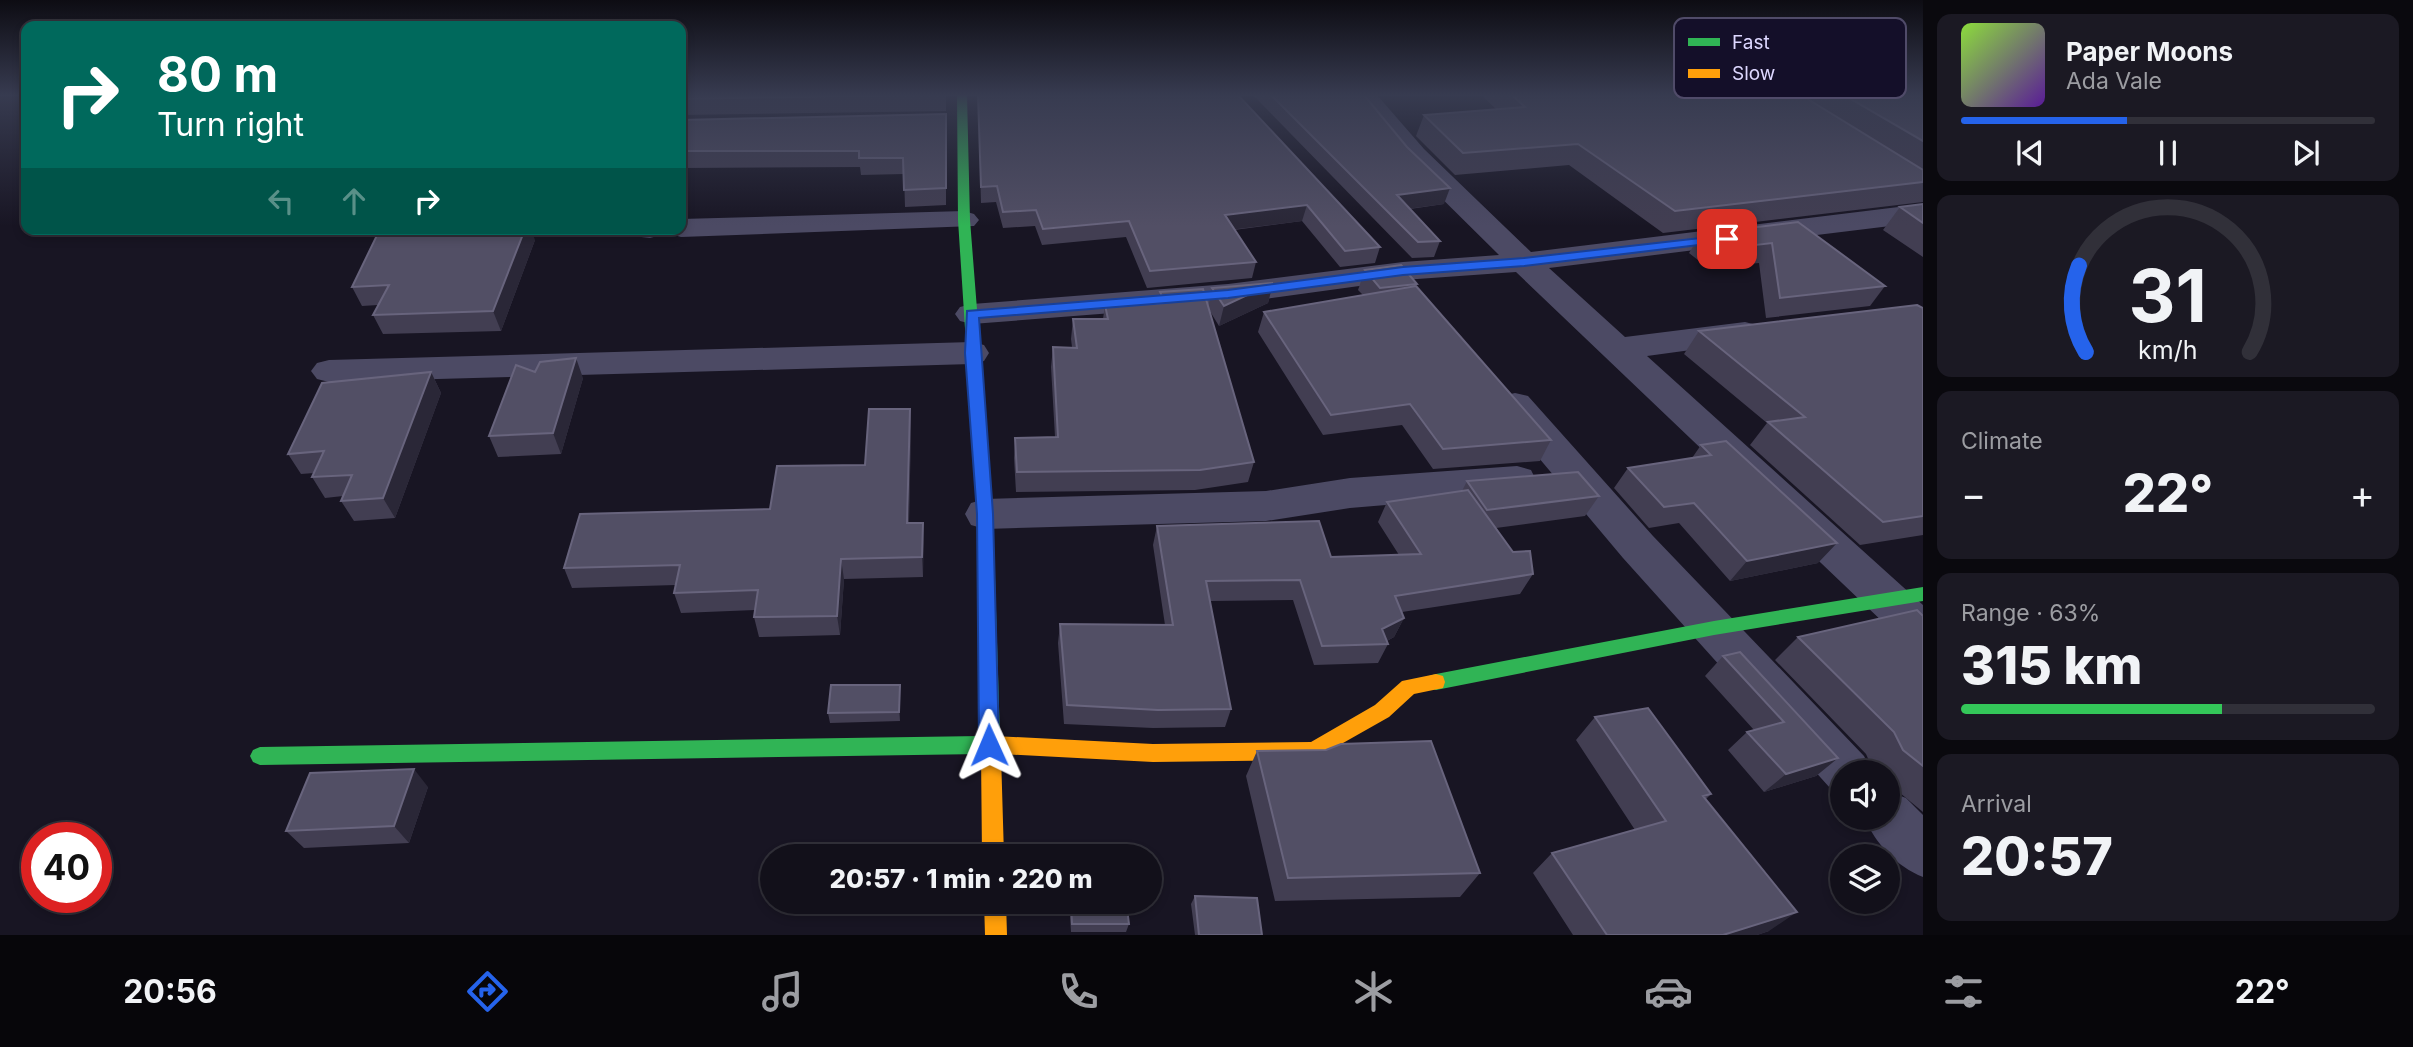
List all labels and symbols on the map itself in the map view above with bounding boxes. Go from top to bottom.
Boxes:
legend [1674,18,1906,98]
text: Fast [1732,31,1770,54]
text: Slow [1732,62,1775,85]
pin [1697,209,1757,269]
position arrow [952,708,1026,782]
speed limit sign: 40 [21,822,112,913]

